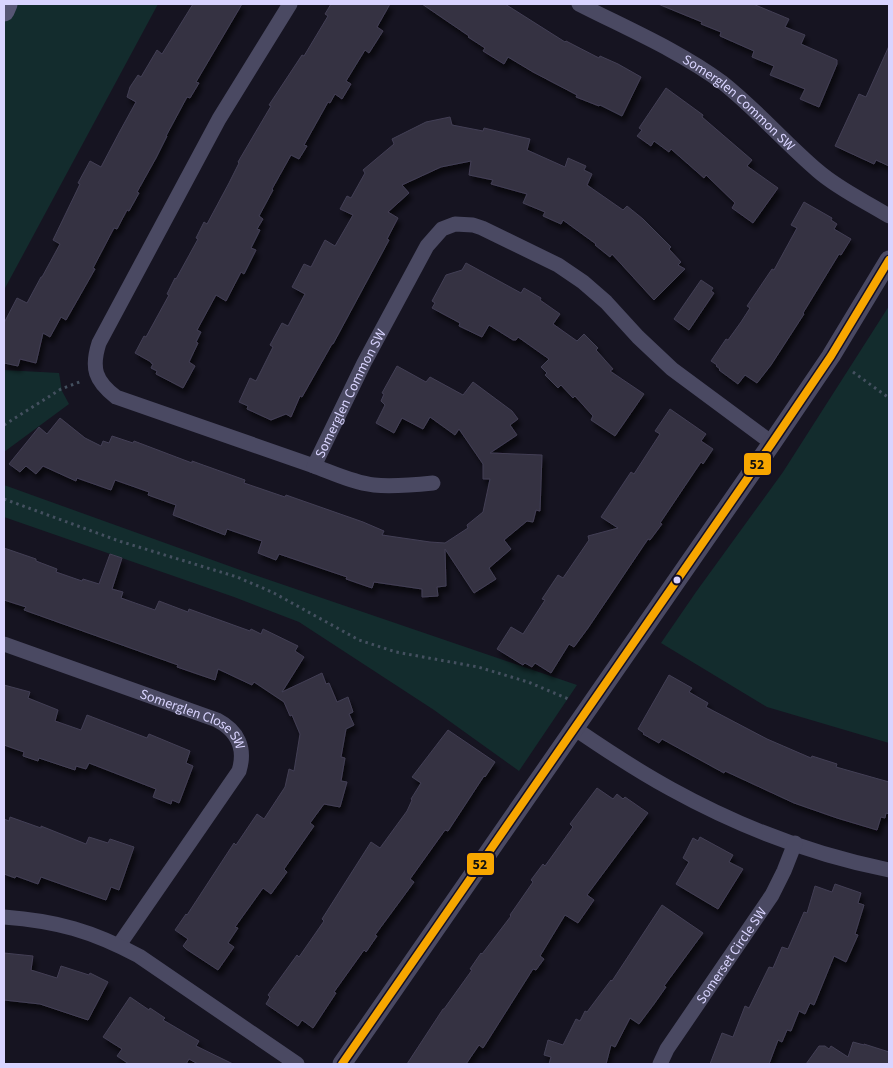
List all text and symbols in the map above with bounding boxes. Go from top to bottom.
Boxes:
street label: Somerglen Common SW [679,50,799,156]
street label: Somerglen Common SW [310,326,391,462]
line badge: 52 [743,452,772,476]
text: 52 [750,455,764,475]
unlabelled marker [672,575,682,585]
street label: Somerglen Close SW [137,684,250,752]
line badge: 52 [466,852,495,876]
text: 52 [473,855,487,875]
street label: Somerset Circle SW [692,903,772,1008]

